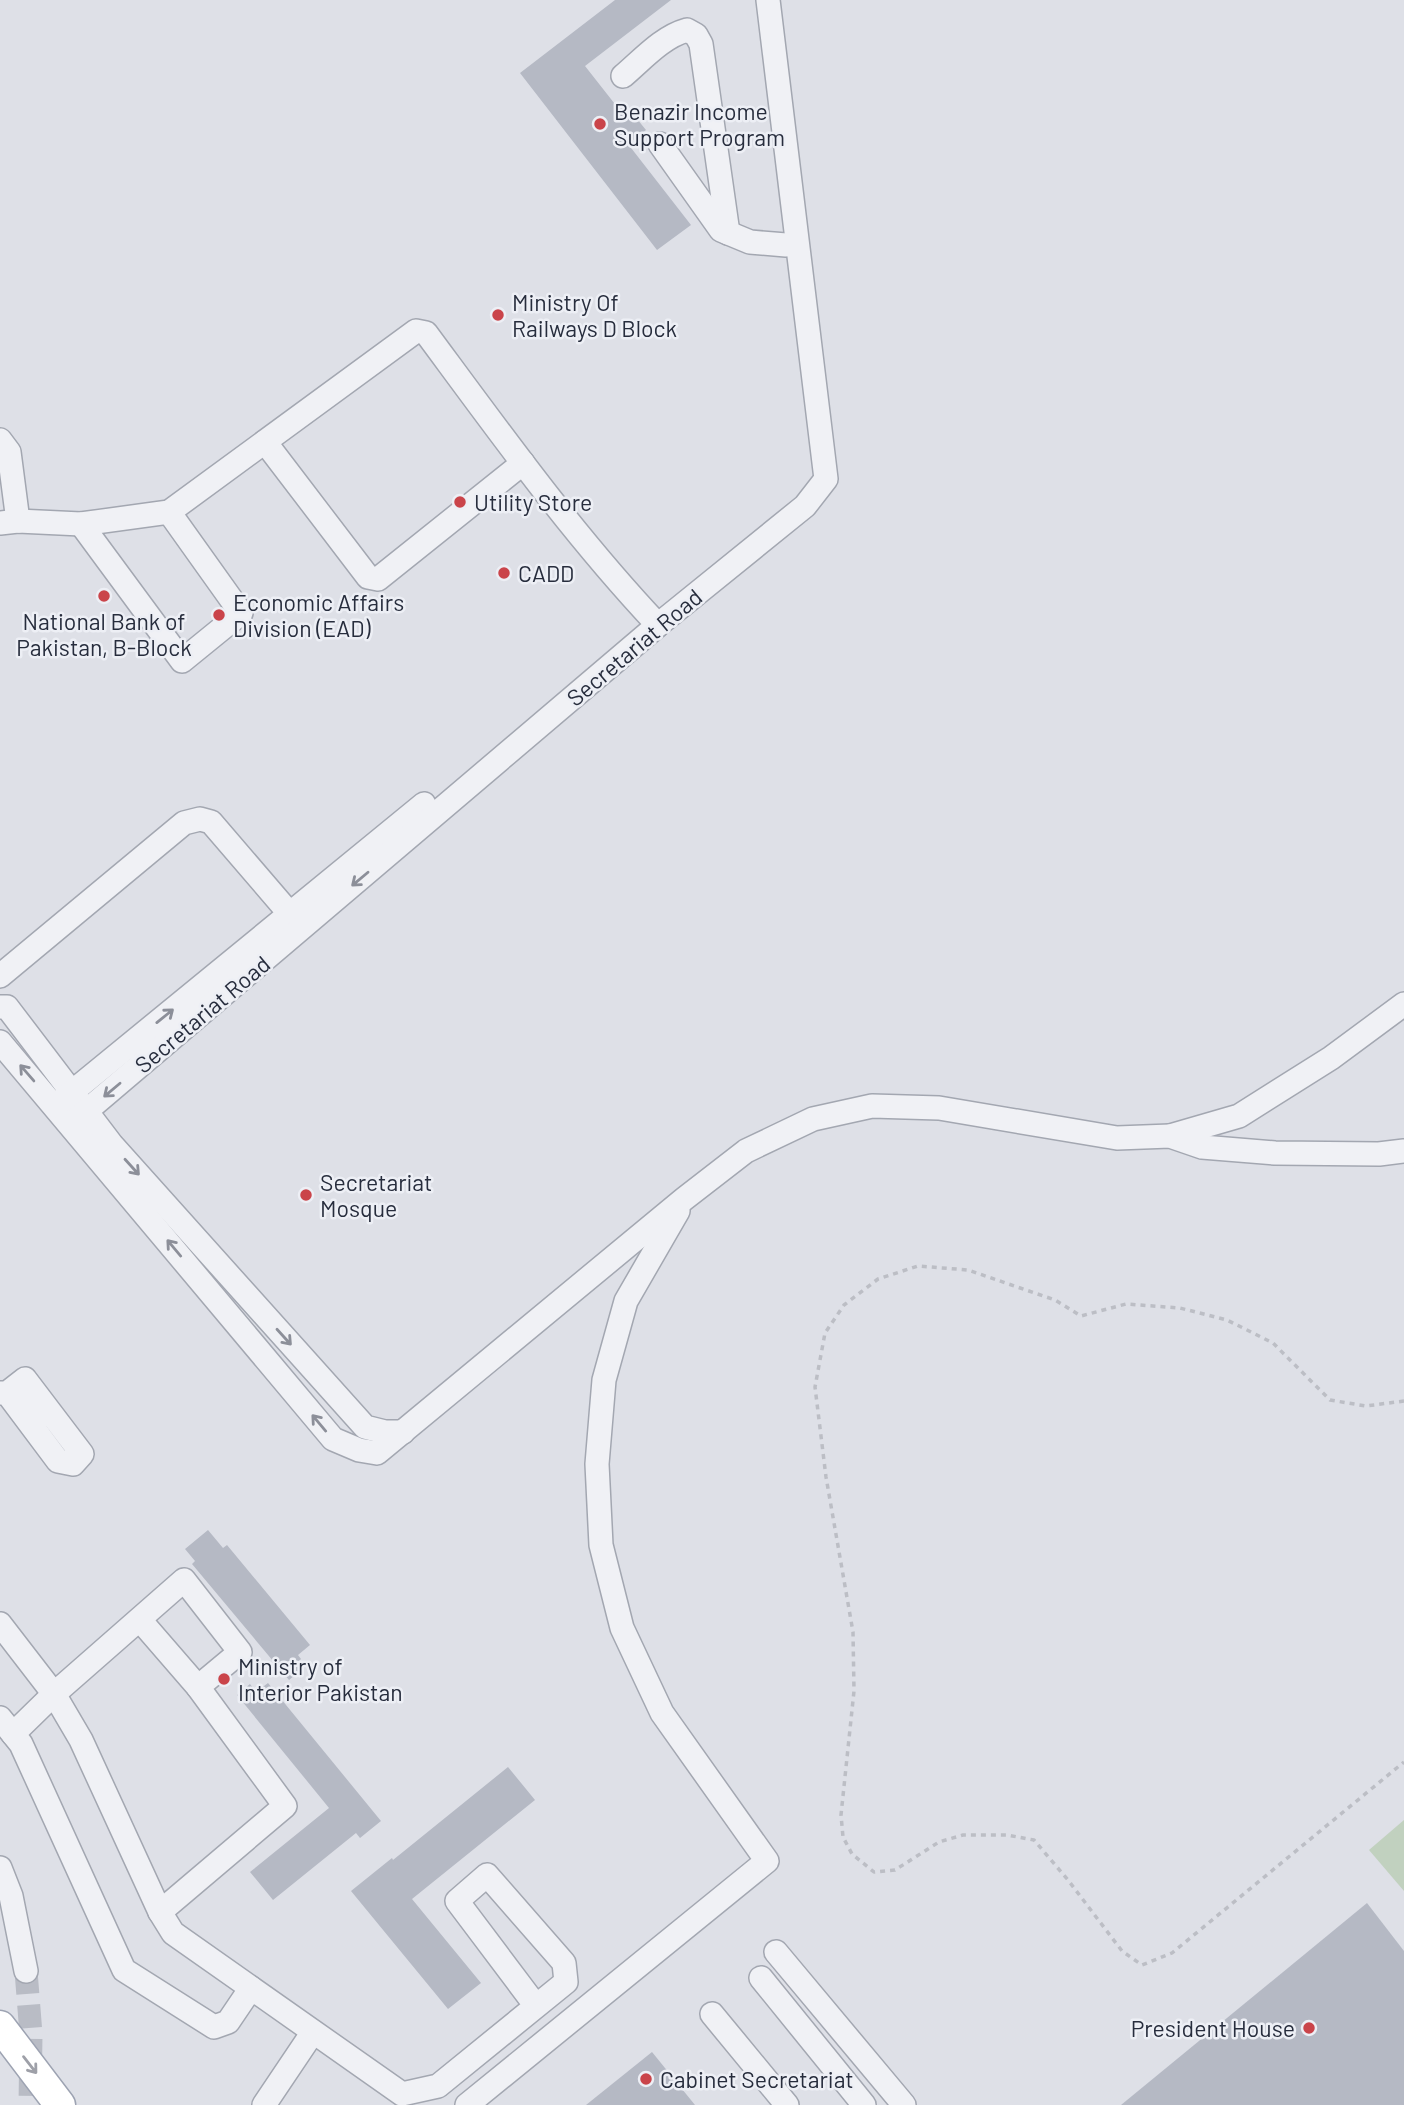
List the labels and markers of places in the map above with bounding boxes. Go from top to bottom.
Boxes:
place label: Benazir Income Support Program [614,97,785,151]
marker: Benazir Income Support Program [592,116,608,132]
place label: Ministry Of Railways D Block [512,288,677,342]
marker: Ministry Of Railways D Block [490,307,506,323]
place label: Utility Store [474,488,592,516]
marker: Utility Store [452,494,468,510]
place label: CADD [518,559,574,587]
marker: CADD [496,565,512,581]
marker: National Bank of Pakistan, B-Block [96,588,112,604]
place label: Economic Affairs Division (EAD) [233,588,404,642]
place label: National Bank of Pakistan, B-Block [16,607,192,661]
marker: Economic Affairs Division (EAD) [211,607,227,623]
place label: Secretariat Mosque [320,1168,432,1222]
marker: Secretariat Mosque [298,1187,314,1203]
place label: Ministry of Interior Pakistan [238,1652,403,1706]
marker: Ministry of Interior Pakistan [216,1671,232,1687]
place label: President House [1131,2014,1295,2042]
marker: President House [1301,2020,1317,2036]
place label: Cabinet Secretariat [660,2065,854,2093]
marker: Cabinet Secretariat [638,2071,654,2087]

